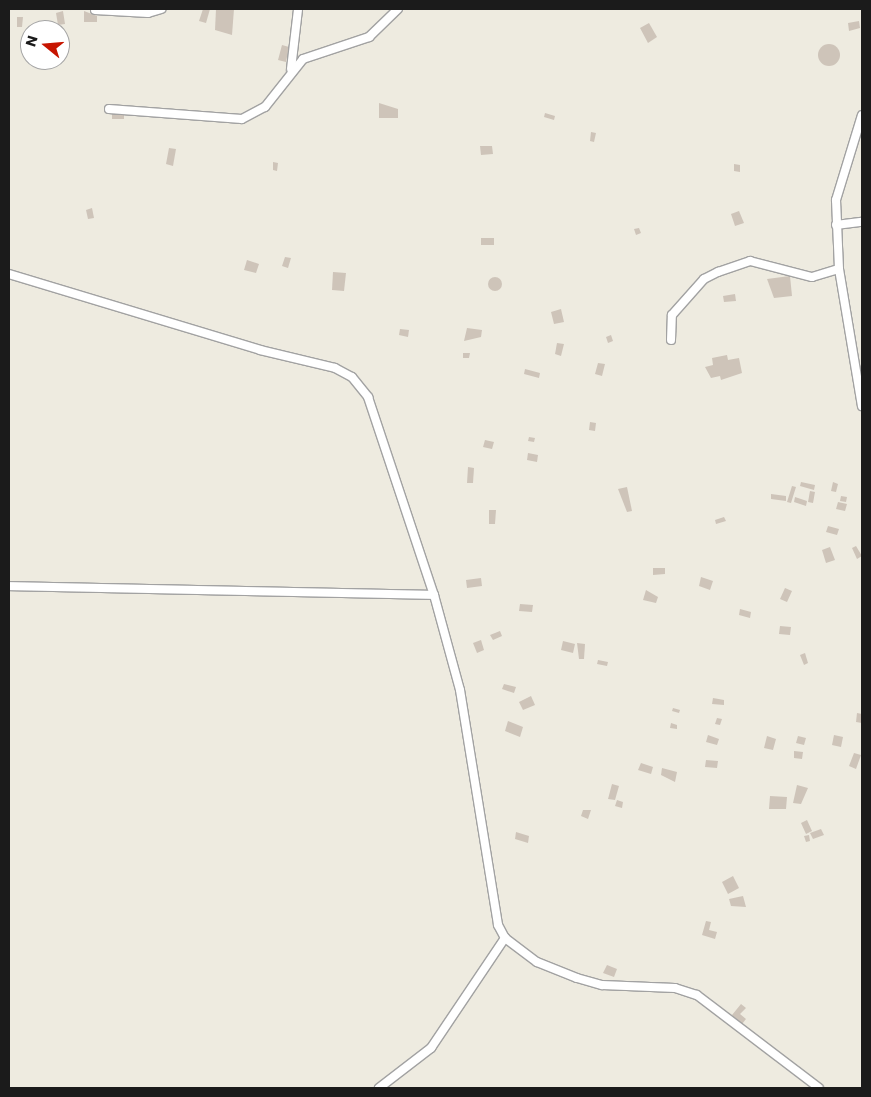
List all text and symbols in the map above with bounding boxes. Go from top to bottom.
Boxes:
north arrow [20,20,70,70]
text: N [21,33,43,49]

